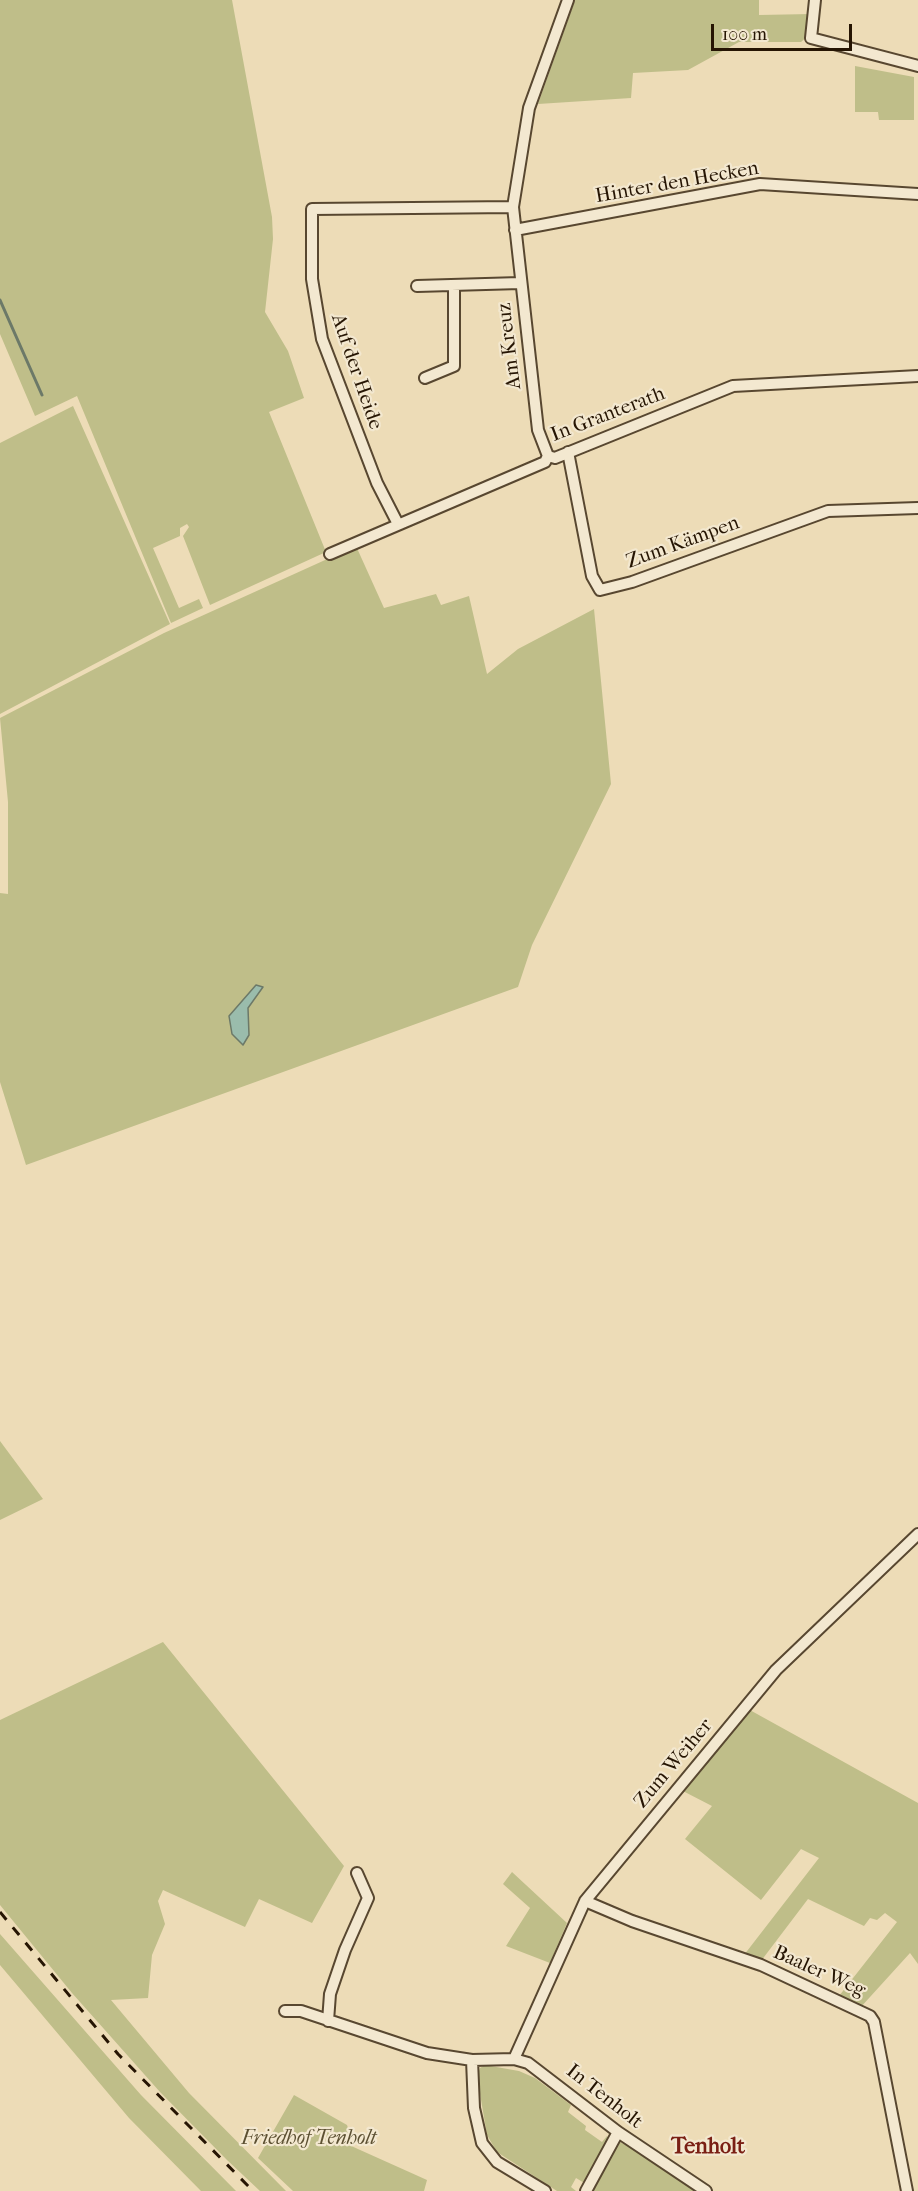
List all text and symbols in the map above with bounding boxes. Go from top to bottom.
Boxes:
scale bar [714,12,855,50]
text: 100 m [722,24,767,45]
street label: Hinter den Hecken [593,157,761,209]
street label: Am Kreuz [493,301,527,391]
street label: Auf der Heide [325,311,387,433]
street label: In Granterath [548,382,668,448]
street label: Zum Kämpen [623,511,743,575]
street label: Zum Weiher [630,1714,718,1814]
street label: Baaler Weg [769,1941,869,2003]
street label: In Tenholt [561,2060,647,2134]
park label: Friedhof Tenholt [242,2127,376,2151]
district label: Tenholt [671,2135,745,2161]

